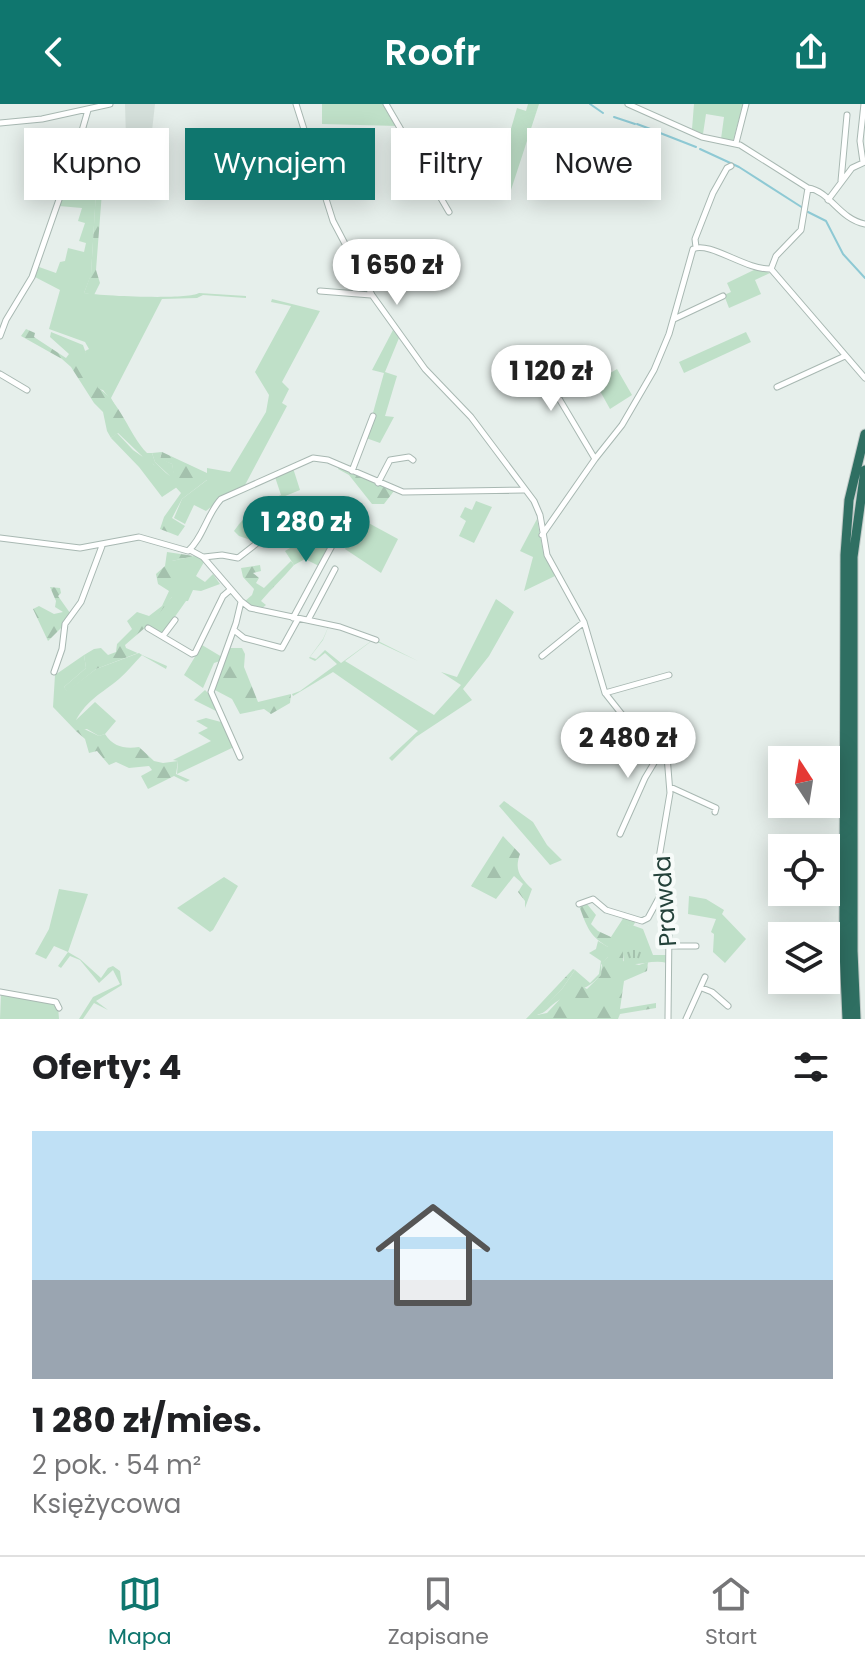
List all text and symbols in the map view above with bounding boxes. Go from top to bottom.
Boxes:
text: Roofr [385,27,480,78]
icon: back [32,30,76,74]
icon: share [789,30,833,74]
chip: Kupno [24,128,169,200]
chip: Wynajem [185,128,375,200]
chip: Filtry [391,128,511,200]
chip: Nowe [527,128,661,200]
pin: 1 650 zł [314,239,480,307]
text: 1 650 zł [351,247,443,283]
pin: 1 120 zł [468,345,634,413]
text: 1 120 zł [509,353,593,389]
pin: 1 280 zł [223,496,389,564]
text: 1 280 zł [261,504,351,540]
pin: 2 480 zł [545,712,711,780]
text: 2 480 zł [579,720,677,756]
north arrow [768,746,840,818]
map controls [768,746,840,994]
button: locate [768,834,840,906]
street label: Prawda [645,854,684,948]
button: layers [768,922,840,994]
text: Oferty: 4 [32,1043,182,1091]
icon: filters [789,1045,833,1089]
icon: home [361,1183,505,1327]
text: 1 280 zł/mies. [32,1396,262,1444]
text: 2 pok. · 54 m² [32,1447,201,1483]
text: Księżycowa [32,1486,181,1522]
tab: Mapa [108,1572,172,1653]
tab: Zapisane [388,1572,489,1653]
tab: Start [705,1572,757,1653]

